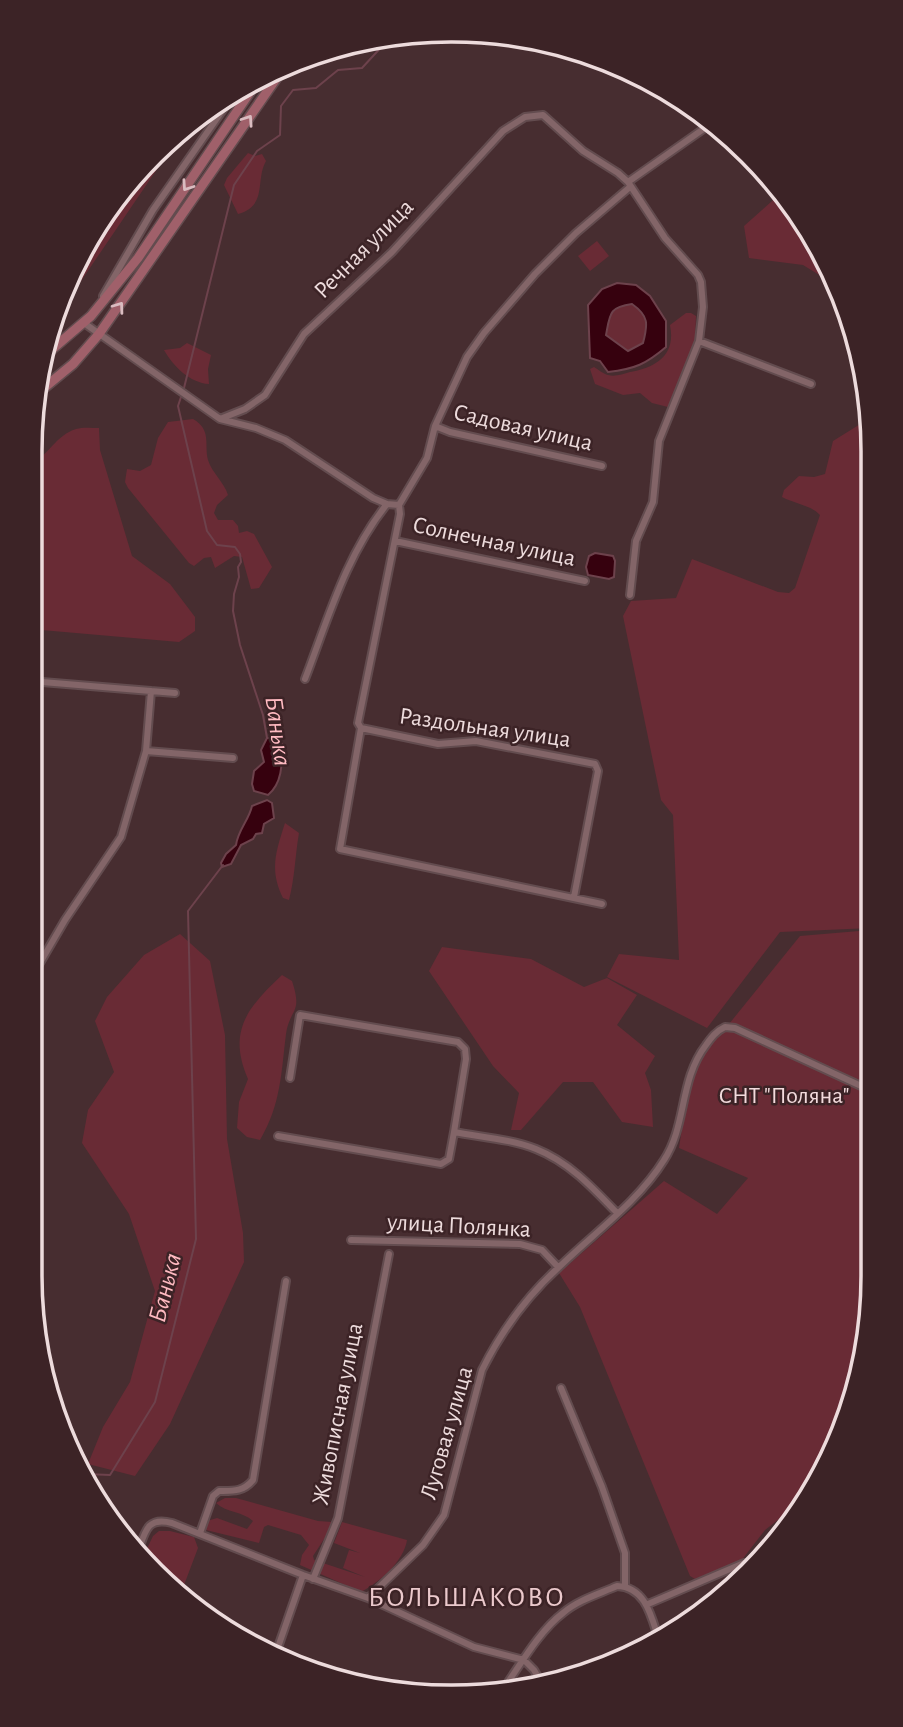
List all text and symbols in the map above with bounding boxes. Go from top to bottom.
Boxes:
one-way arrow [240,115,252,128]
one-way arrow [182,178,195,191]
street label: Речная улица [310,195,418,303]
one-way arrow [111,302,123,315]
street label: Садовая улица [451,400,595,456]
street label: Солнечная улица [410,513,578,571]
water label: Банька [260,694,296,768]
street label: Раздольная улица [398,704,572,752]
park label: СНТ "Поляна" [719,1084,849,1108]
street label: улица Полянка [386,1210,532,1242]
water label: Банька [144,1251,186,1325]
street label: Живописная улица [309,1321,367,1507]
street label: Луговая улица [417,1364,477,1502]
district label: БОЛЬШАКОВО [368,1584,566,1612]

